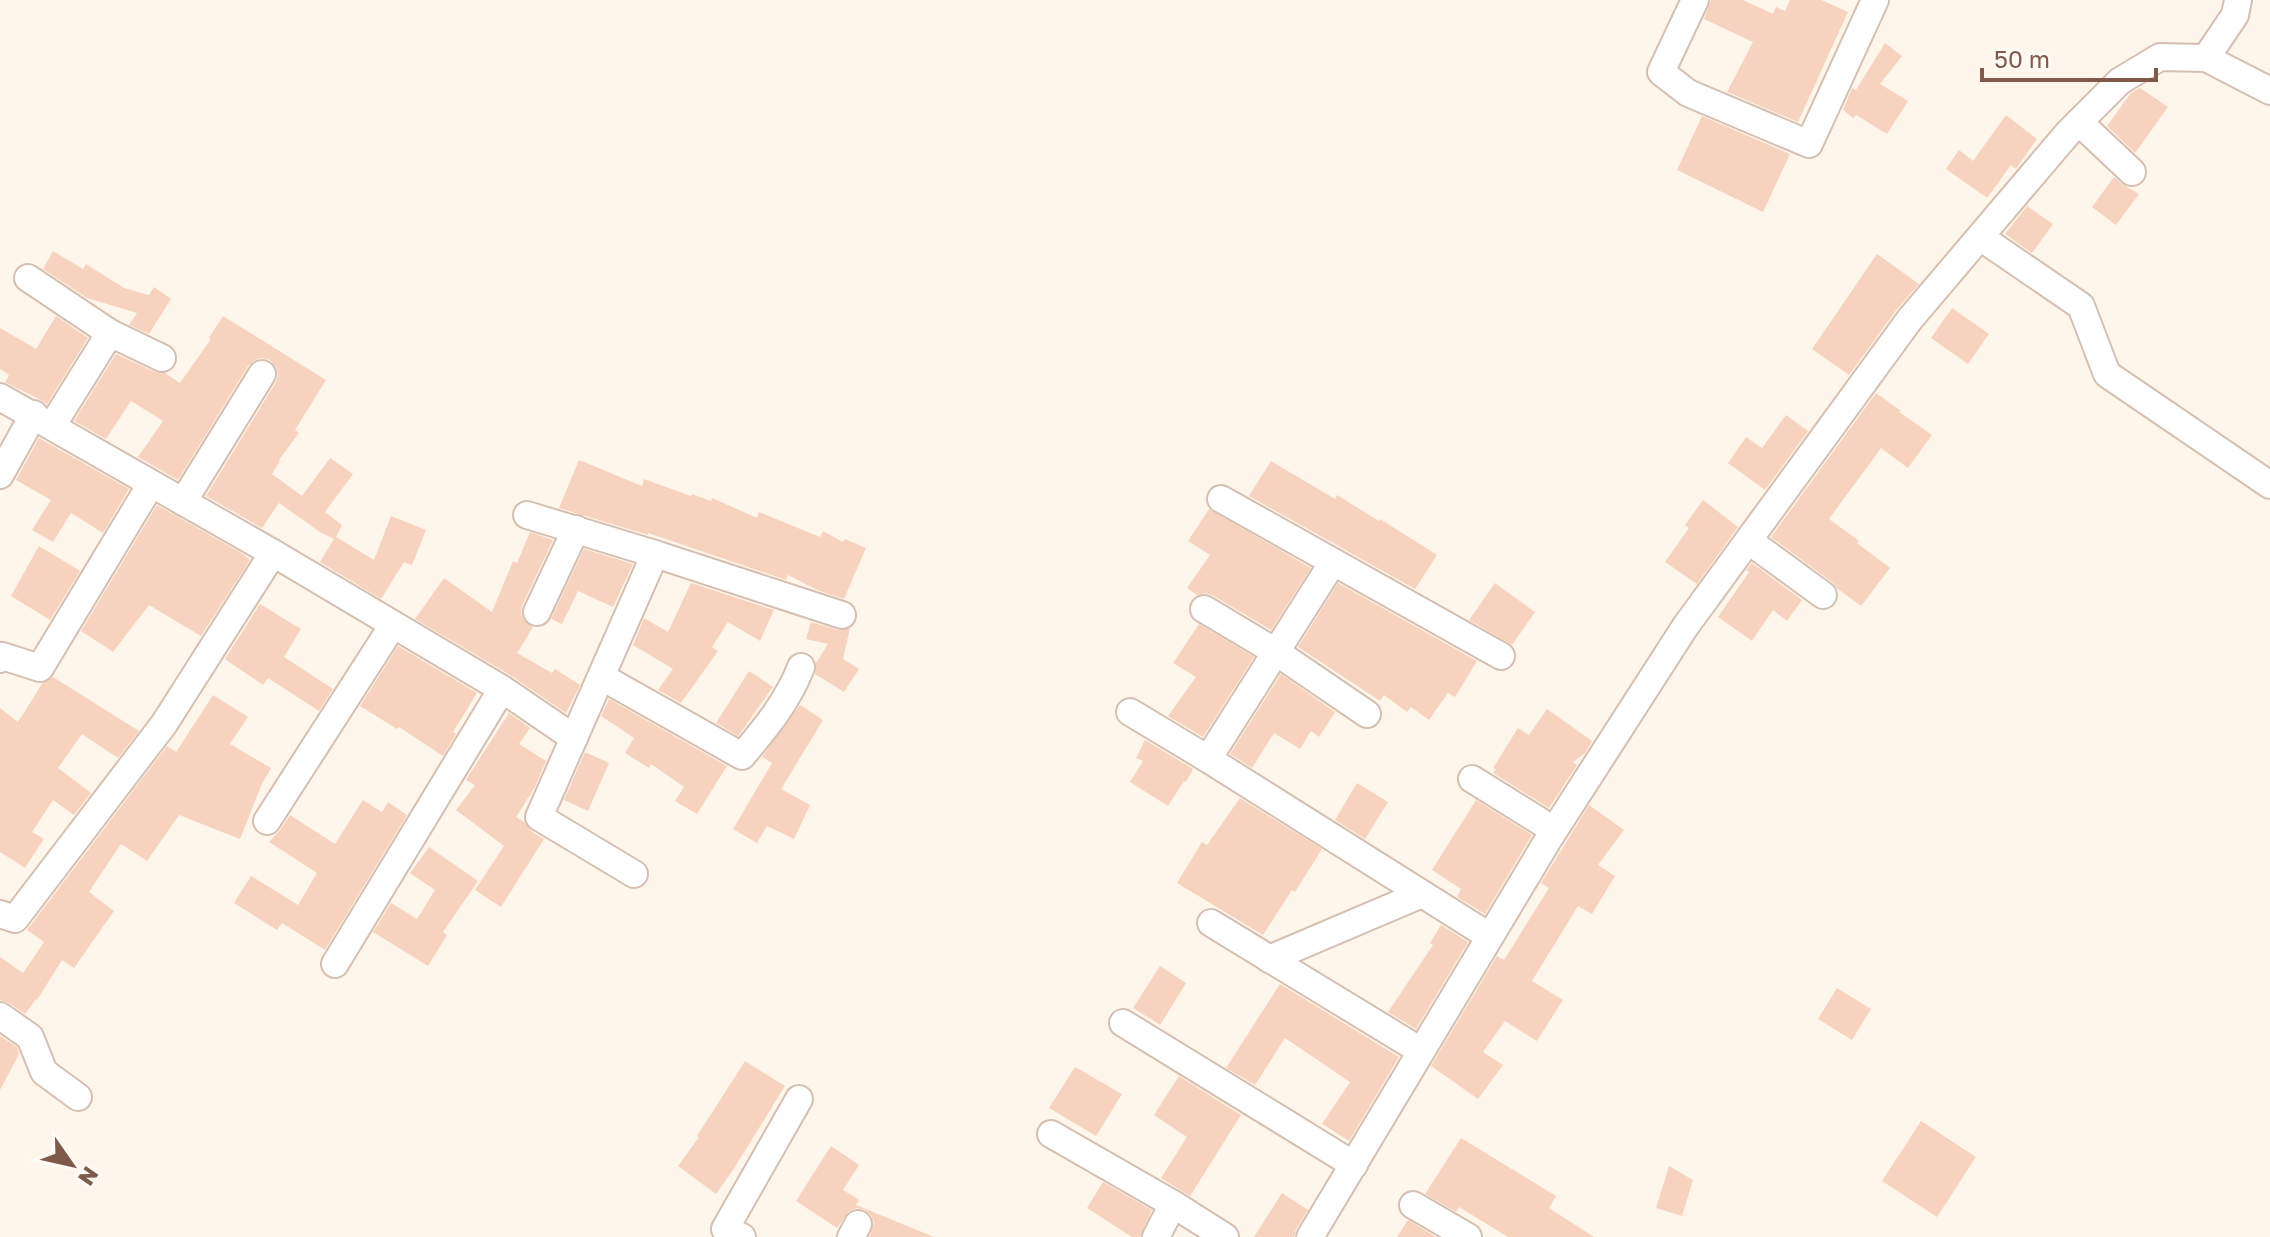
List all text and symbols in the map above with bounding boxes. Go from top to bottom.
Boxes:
scale bar [1982,32,2156,82]
text: 50 m [1994,44,2050,73]
north arrow [32,1125,112,1205]
text: N [73,1162,105,1191]

